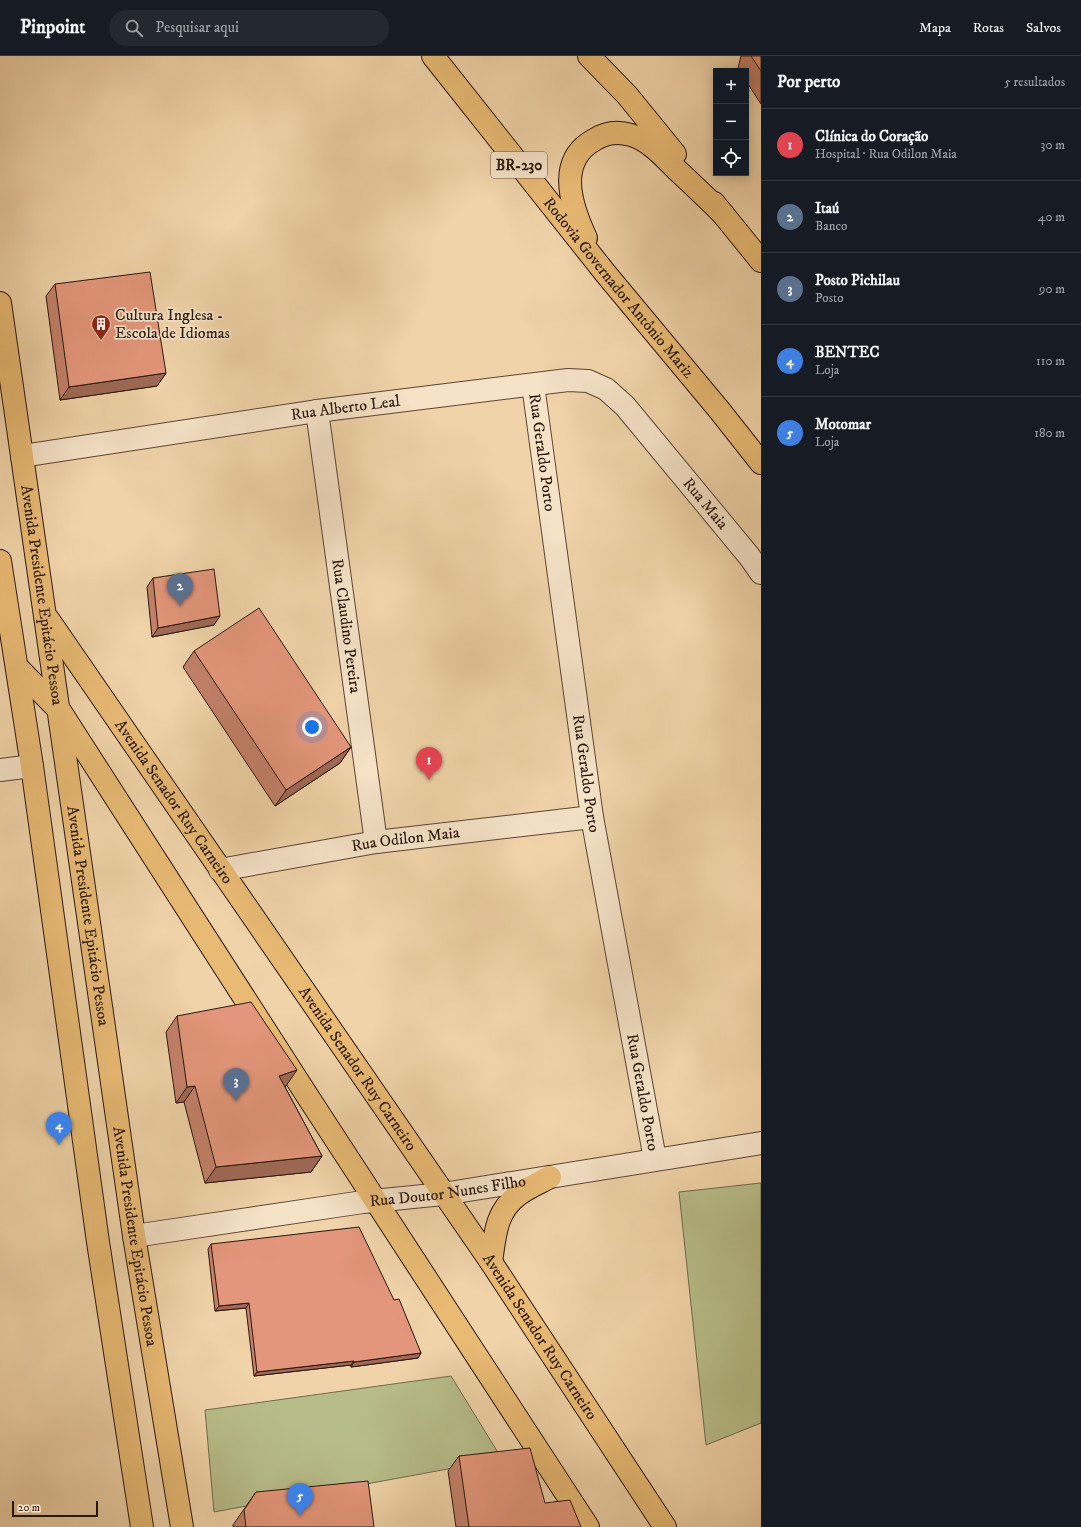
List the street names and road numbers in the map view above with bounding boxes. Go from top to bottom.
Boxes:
road number: BR-230 [491,152,547,178]
street label: Rodovia Governador Antônio Mariz [539,193,699,382]
street label: Rua Alberto Leal [289,391,401,425]
street label: Rua Geraldo Porto [524,392,560,513]
street label: Rua Maia [678,474,733,533]
street label: Avenida Presidente Epitácio Pessoa [16,484,68,707]
street label: Rua Claudino Pereira [327,558,366,695]
street label: Rua Geraldo Porto [568,713,605,834]
street label: Avenida Senador Ruy Carneiro [110,716,238,888]
street label: Avenida Presidente Epitácio Pessoa [62,804,114,1027]
street label: Rua Odilon Maia [350,822,461,856]
street label: Avenida Senador Ruy Carneiro [294,983,421,1155]
street label: Rua Geraldo Porto [622,1032,663,1153]
street label: Avenida Presidente Epitácio Pessoa [108,1125,162,1348]
street label: Rua Doutor Nunes Filho [369,1171,528,1211]
street label: Avenida Senador Ruy Carneiro [478,1249,602,1424]

